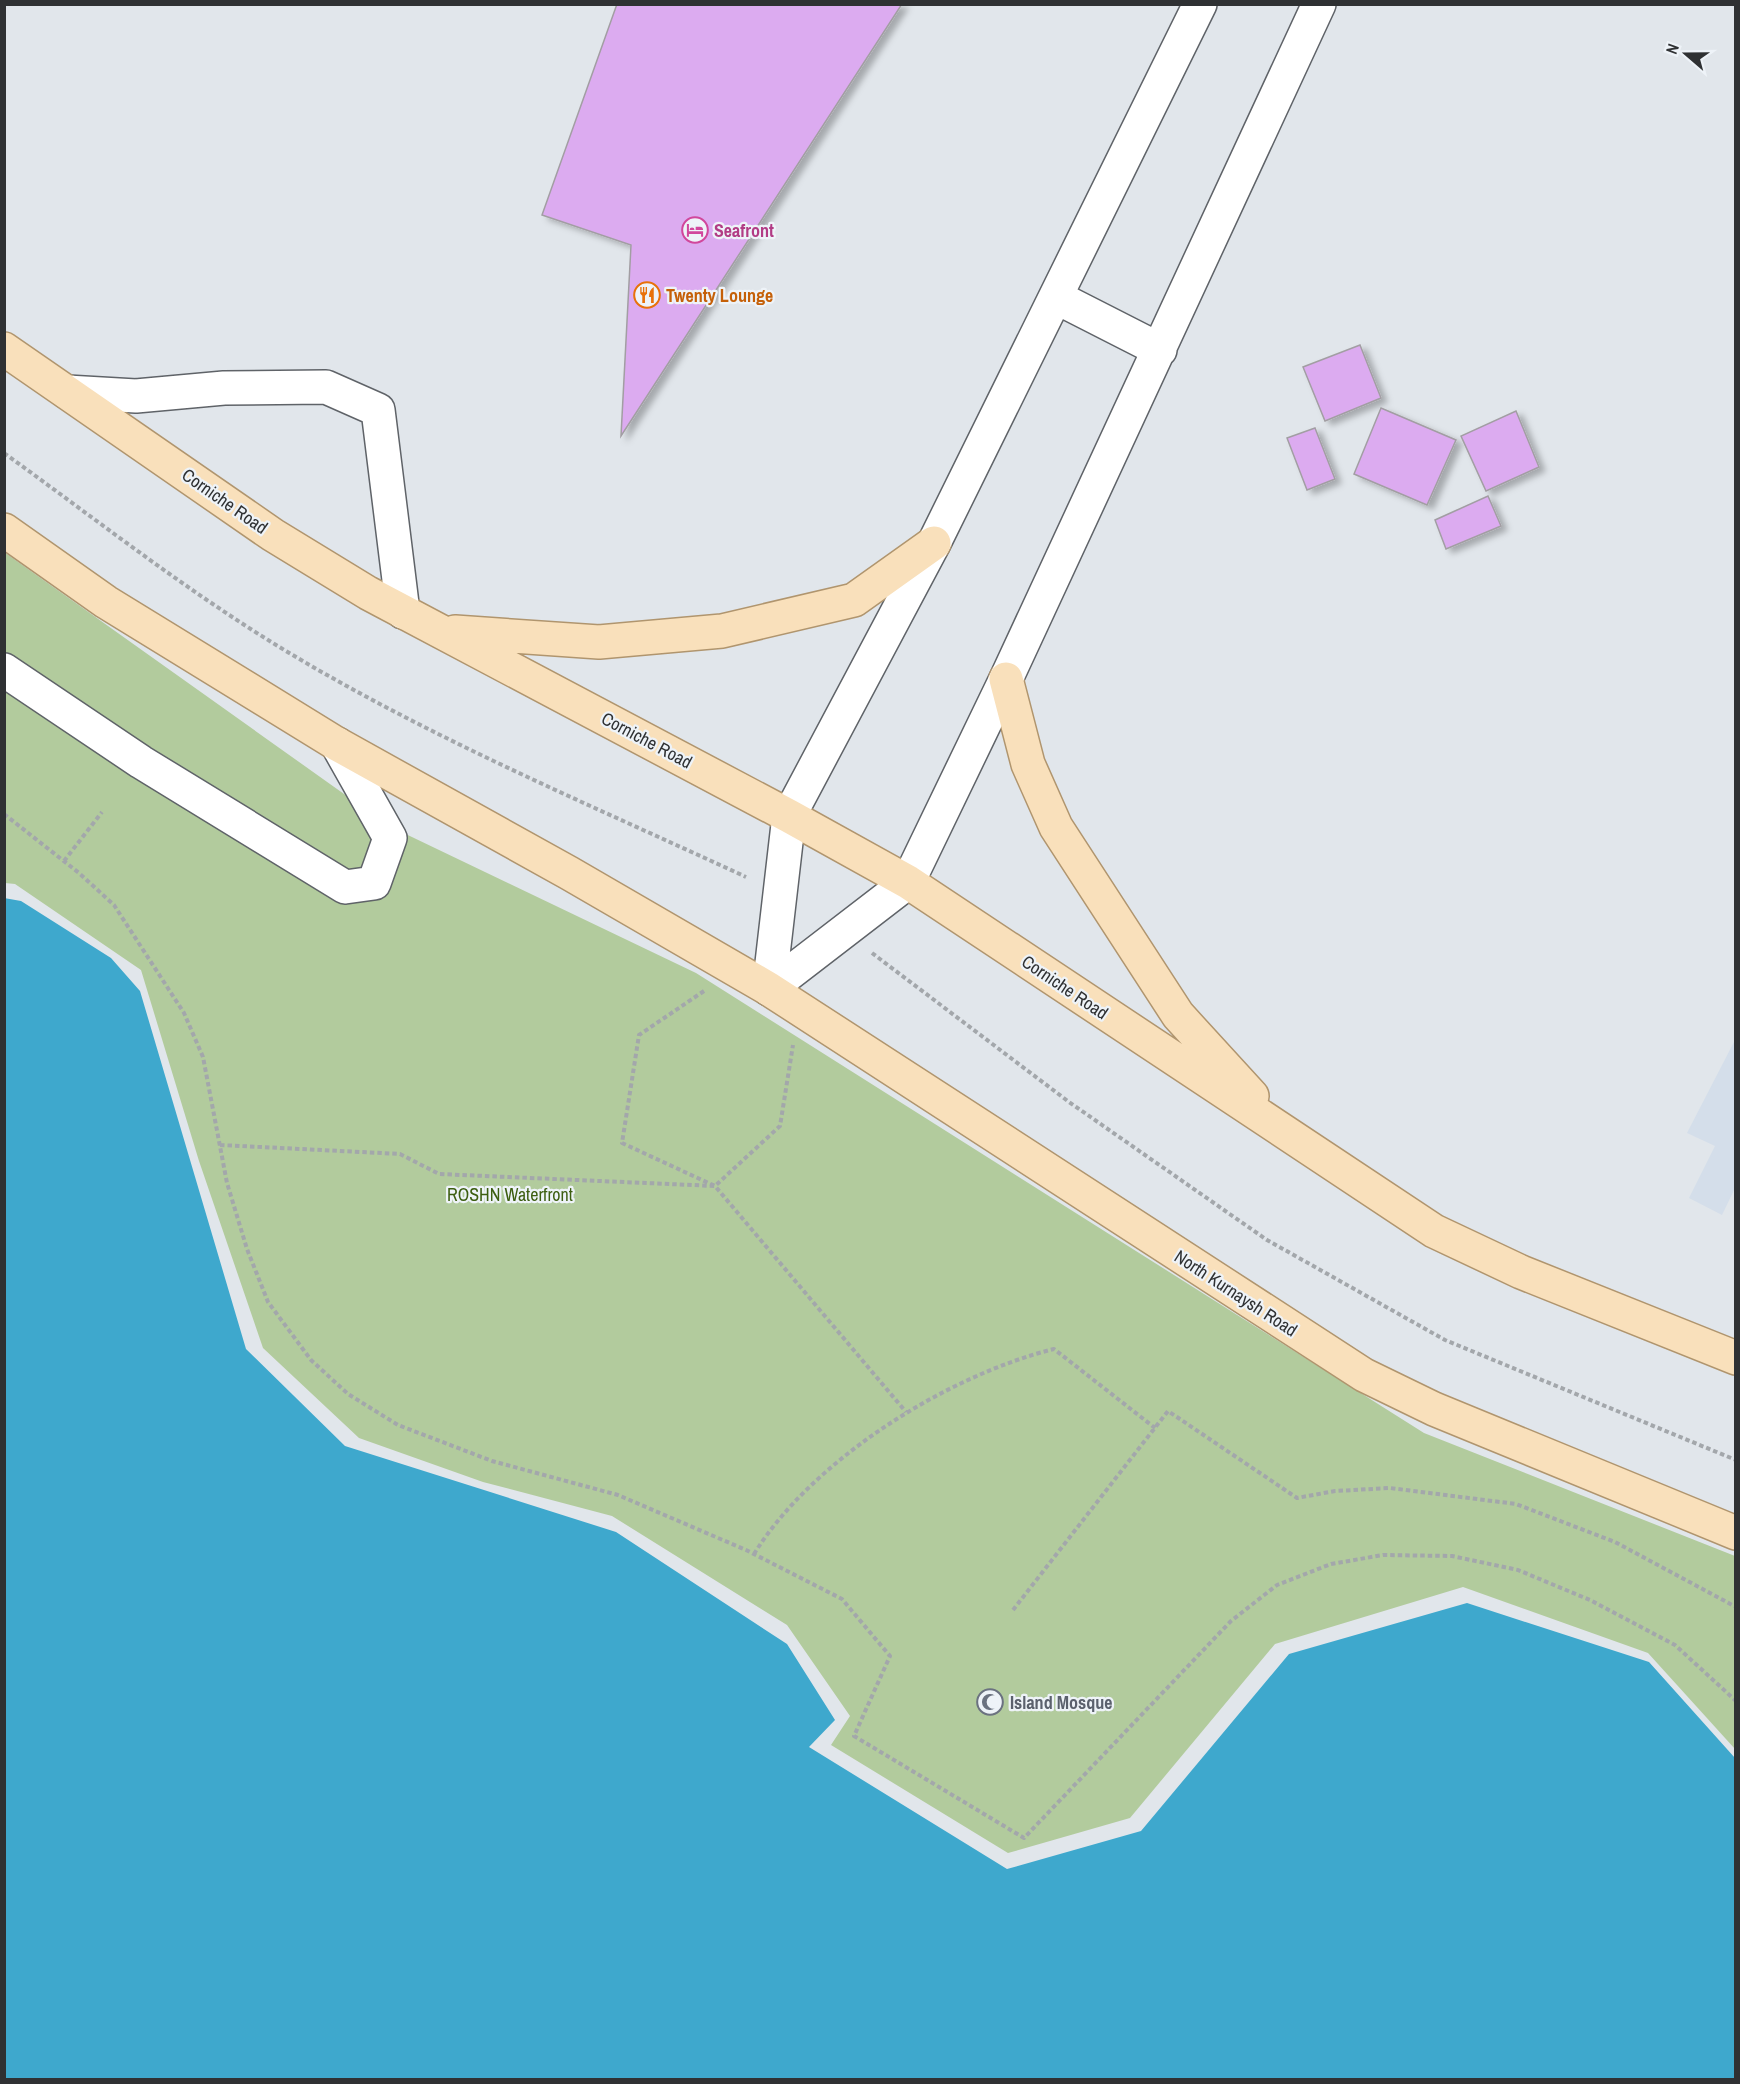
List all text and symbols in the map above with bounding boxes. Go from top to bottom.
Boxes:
north arrow [1656,24,1716,84]
text: N [1660,41,1684,57]
hotel icon: Seafront [680,215,710,245]
place label: Seafront [714,218,774,243]
restaurant icon: Twenty Lounge [632,280,662,310]
place label: Twenty Lounge [666,283,773,308]
street label: Corniche Road [177,462,273,540]
street label: Corniche Road [597,706,697,774]
street label: Corniche Road [1017,949,1113,1025]
park label: ROSHN Waterfront [447,1182,573,1207]
street label: North Kurnaysh Road [1170,1244,1302,1342]
mosque icon: Island Mosque [975,1687,1005,1717]
place label: Island Mosque [1010,1690,1113,1715]

